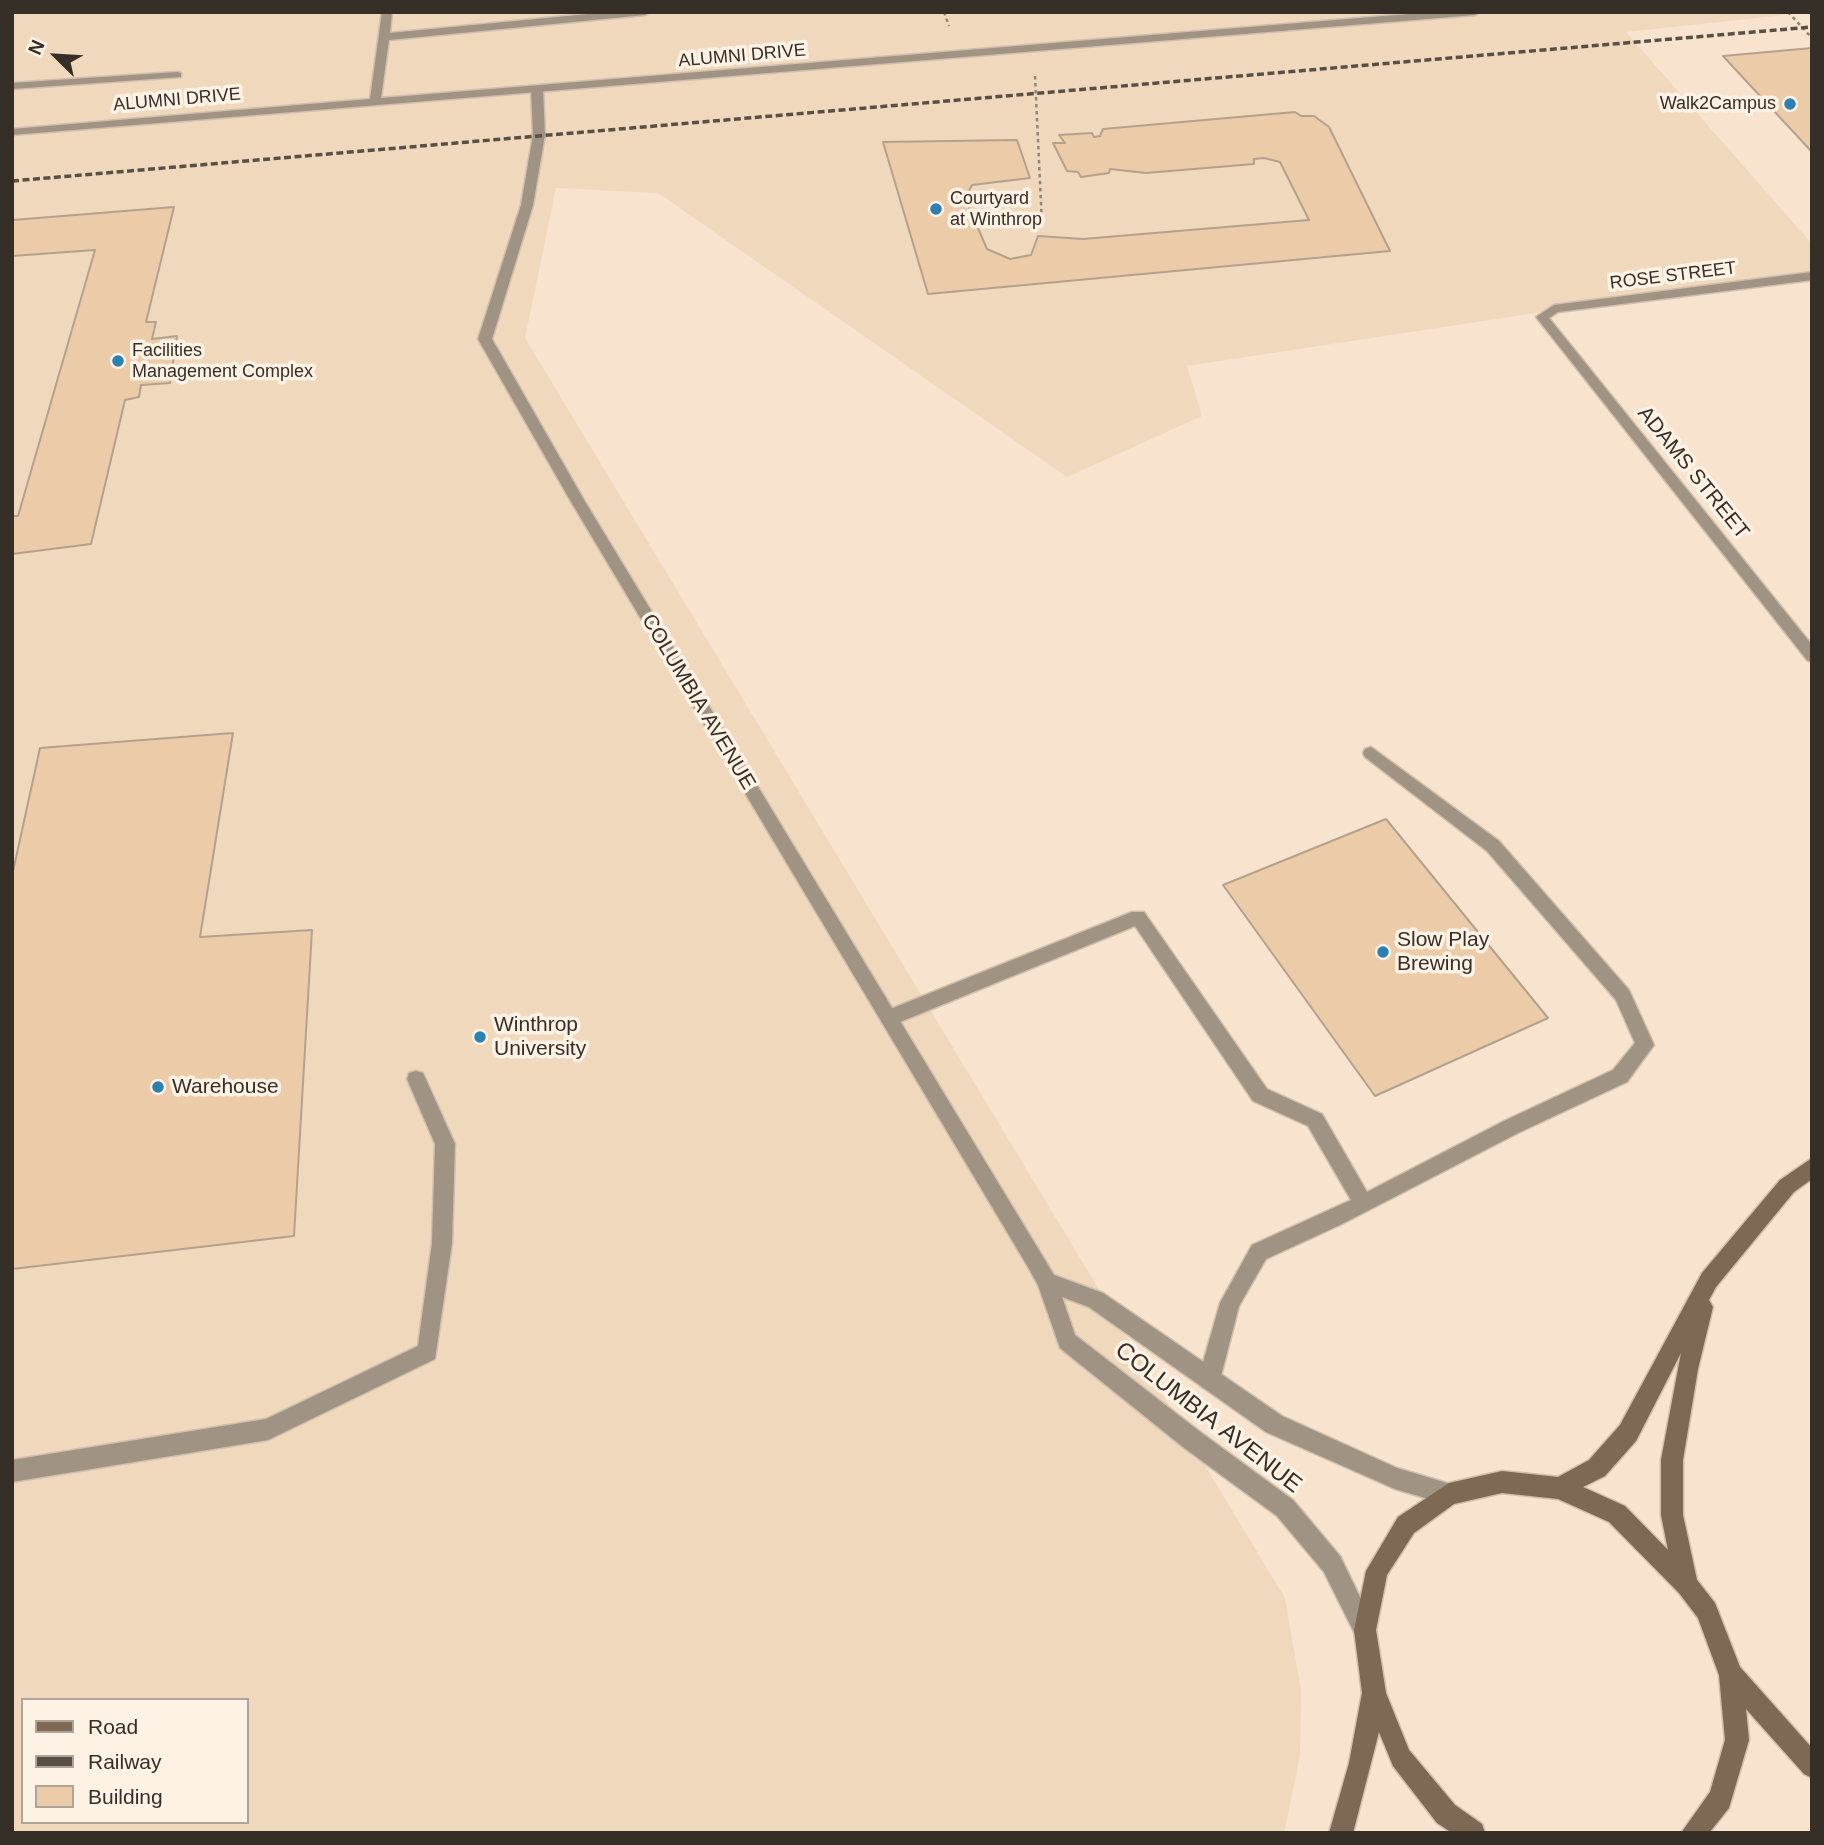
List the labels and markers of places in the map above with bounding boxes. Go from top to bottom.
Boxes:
place label: Walk2Campus [1660,93,1776,115]
marker: Walk2Campus [1782,96,1798,112]
place label: Courtyard at Winthrop [950,188,1042,230]
marker: Courtyard at Winthrop [928,201,944,217]
place label: Facilities Management Complex [132,340,313,382]
marker: Facilities Management Complex [110,353,126,369]
place label: Slow Play Brewing [1397,927,1489,977]
marker: Slow Play Brewing [1375,944,1391,960]
place label: Winthrop University [494,1012,586,1062]
marker: Winthrop University [472,1029,488,1045]
place label: Warehouse [172,1074,279,1100]
marker: Warehouse [150,1079,166,1095]

